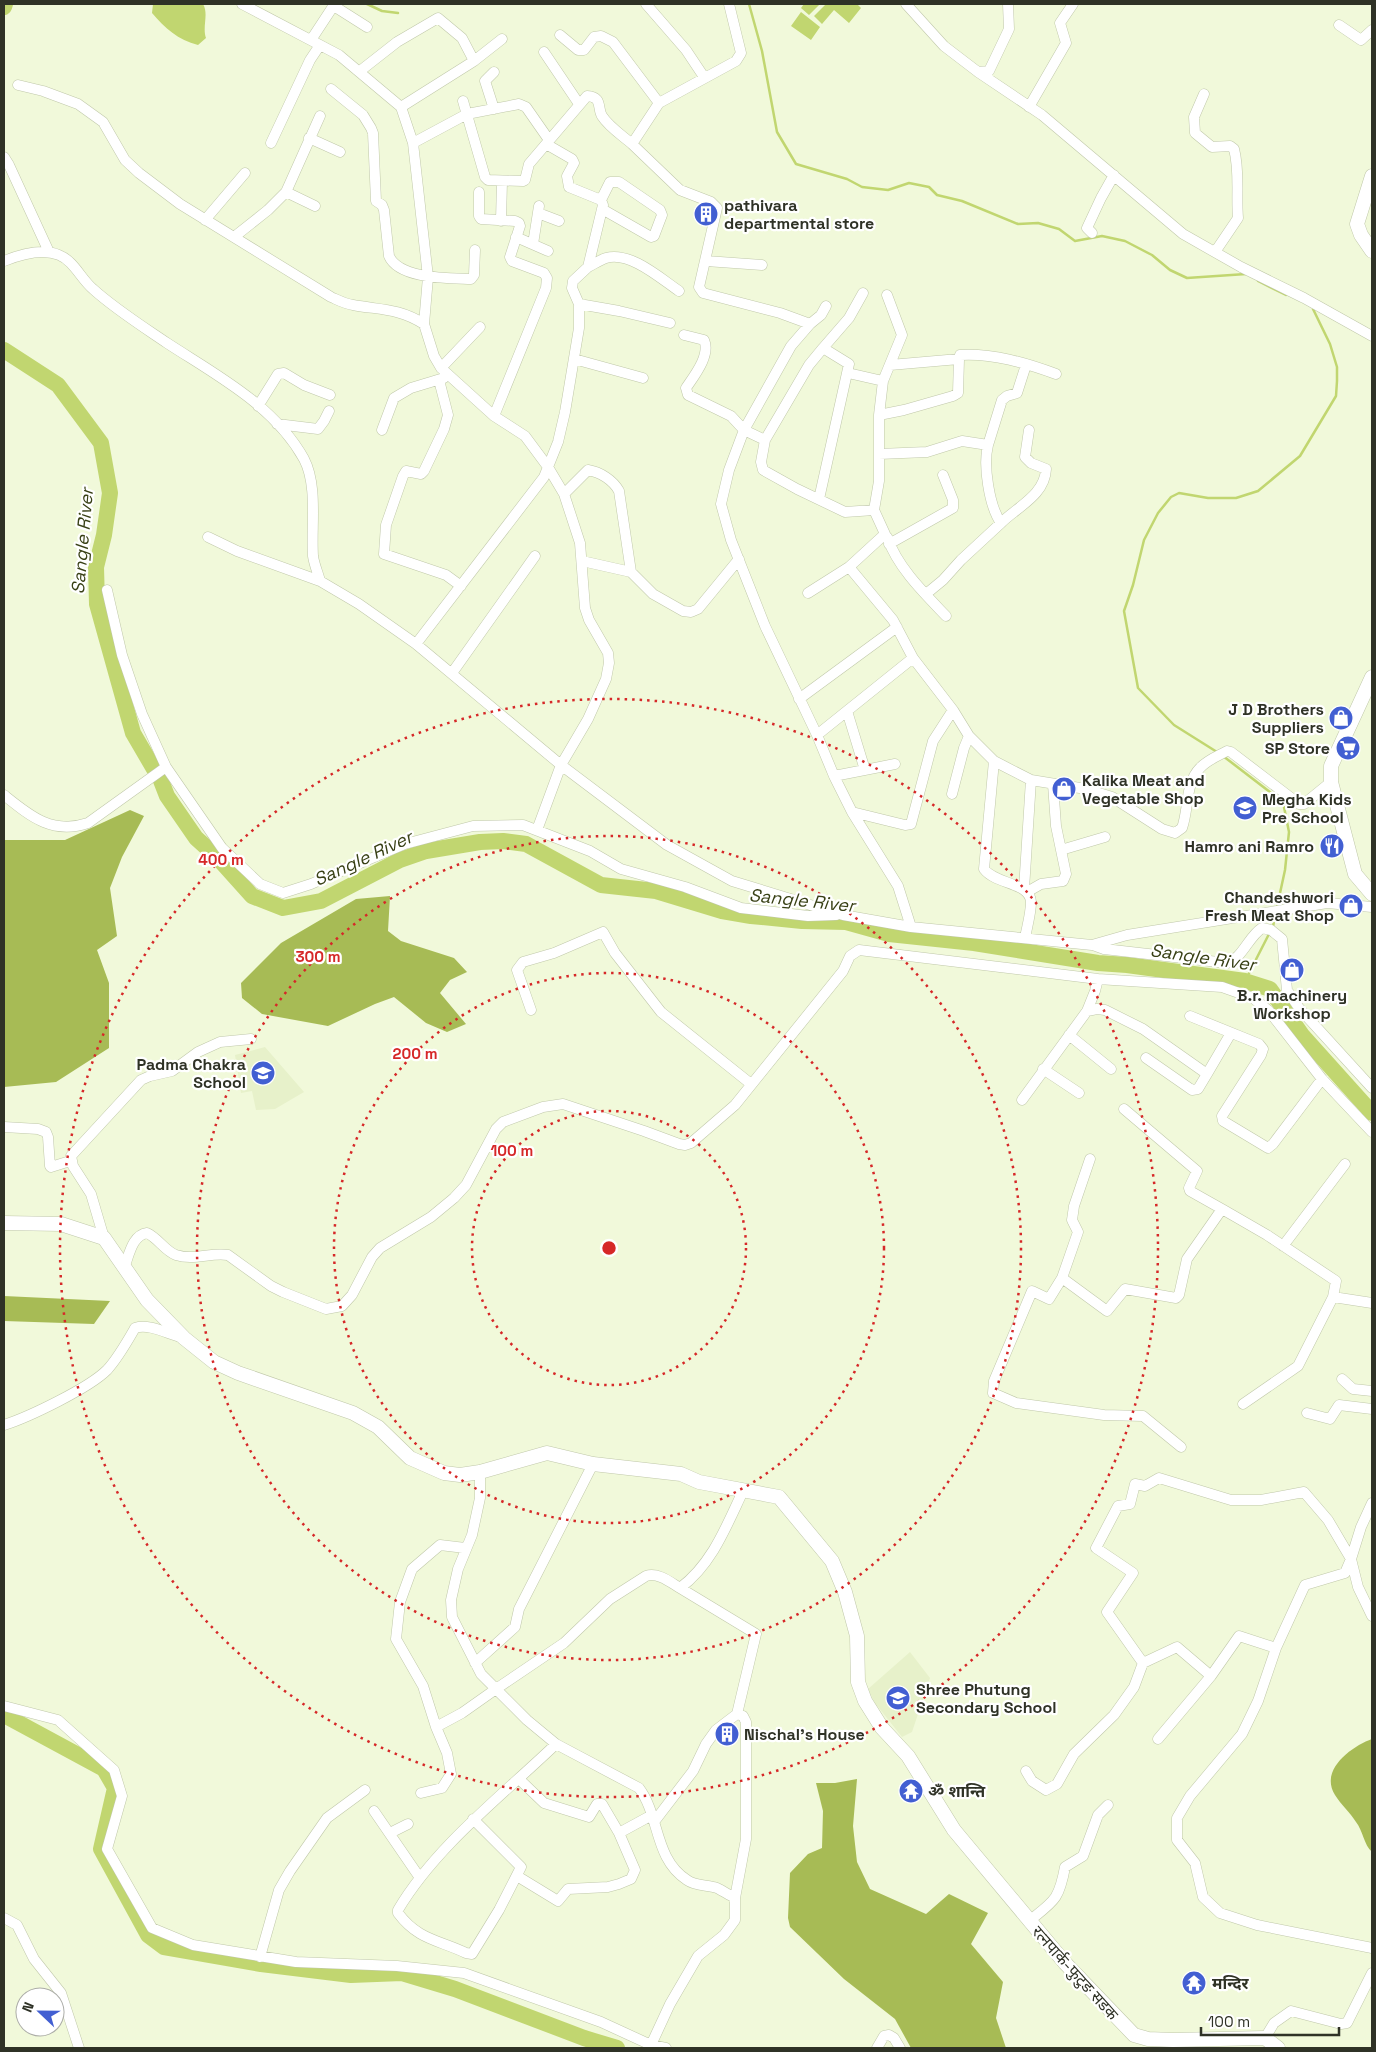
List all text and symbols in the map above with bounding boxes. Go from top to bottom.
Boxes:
place label: pathivara departmental store [724,195,874,234]
building icon: pathivara departmental store [693,201,719,227]
water label: Sangle River [66,485,98,595]
place label: J D Brothers Suppliers [1228,699,1324,738]
shop icon: J D Brothers Suppliers [1328,705,1354,731]
supermarket icon: SP Store [1335,735,1361,761]
place label: SP Store [1265,738,1330,759]
place label: Kalika Meat and Vegetable Shop [1082,770,1205,809]
shop icon: Kalika Meat and Vegetable Shop [1051,776,1077,802]
place label: Megha Kids Pre School [1262,789,1352,828]
school or university icon: Megha Kids Pre School [1232,795,1258,821]
water label: Sangle River [310,824,418,891]
restaurant icon: Hamro ani Ramro [1319,833,1345,859]
place label: Hamro ani Ramro [1184,836,1314,857]
text: 400 m [198,850,244,869]
water label: Sangle River [748,883,858,917]
place label: Chandeshwori Fresh Meat Shop [1205,887,1334,926]
shop icon: Chandeshwori Fresh Meat Shop [1338,893,1364,919]
water label: Sangle River [1149,938,1259,976]
text: 300 m [295,947,341,966]
shop icon: B.r. machinery Workshop [1279,957,1305,983]
place label: B.r. machinery Workshop [1237,985,1347,1024]
text: 200 m [393,1044,437,1063]
place label: Padma Chakra School [136,1054,246,1093]
school or university icon: Padma Chakra School [250,1060,276,1086]
text: 100 m [491,1141,533,1160]
centre of rings [600,1239,618,1257]
place label: Shree Phutung Secondary School [916,1679,1056,1718]
school or university icon: Shree Phutung Secondary School [885,1685,911,1711]
building icon: Nischal's House [714,1721,740,1747]
place label: Nischal's House [744,1724,865,1745]
temple icon: ॐ शान्ति [898,1778,924,1804]
place label: ॐ शान्ति [928,1781,986,1802]
street label: रत्नपार्क-फुटुङ सडक [1027,1922,1123,2025]
temple icon: मन्दिर [1181,1970,1207,1996]
place label: मन्दिर [1212,1973,1249,1994]
north arrow [15,1987,65,2037]
text: N [18,1999,38,2015]
scale bar [1201,2004,1338,2036]
text: 100 m [1208,2012,1250,2031]

